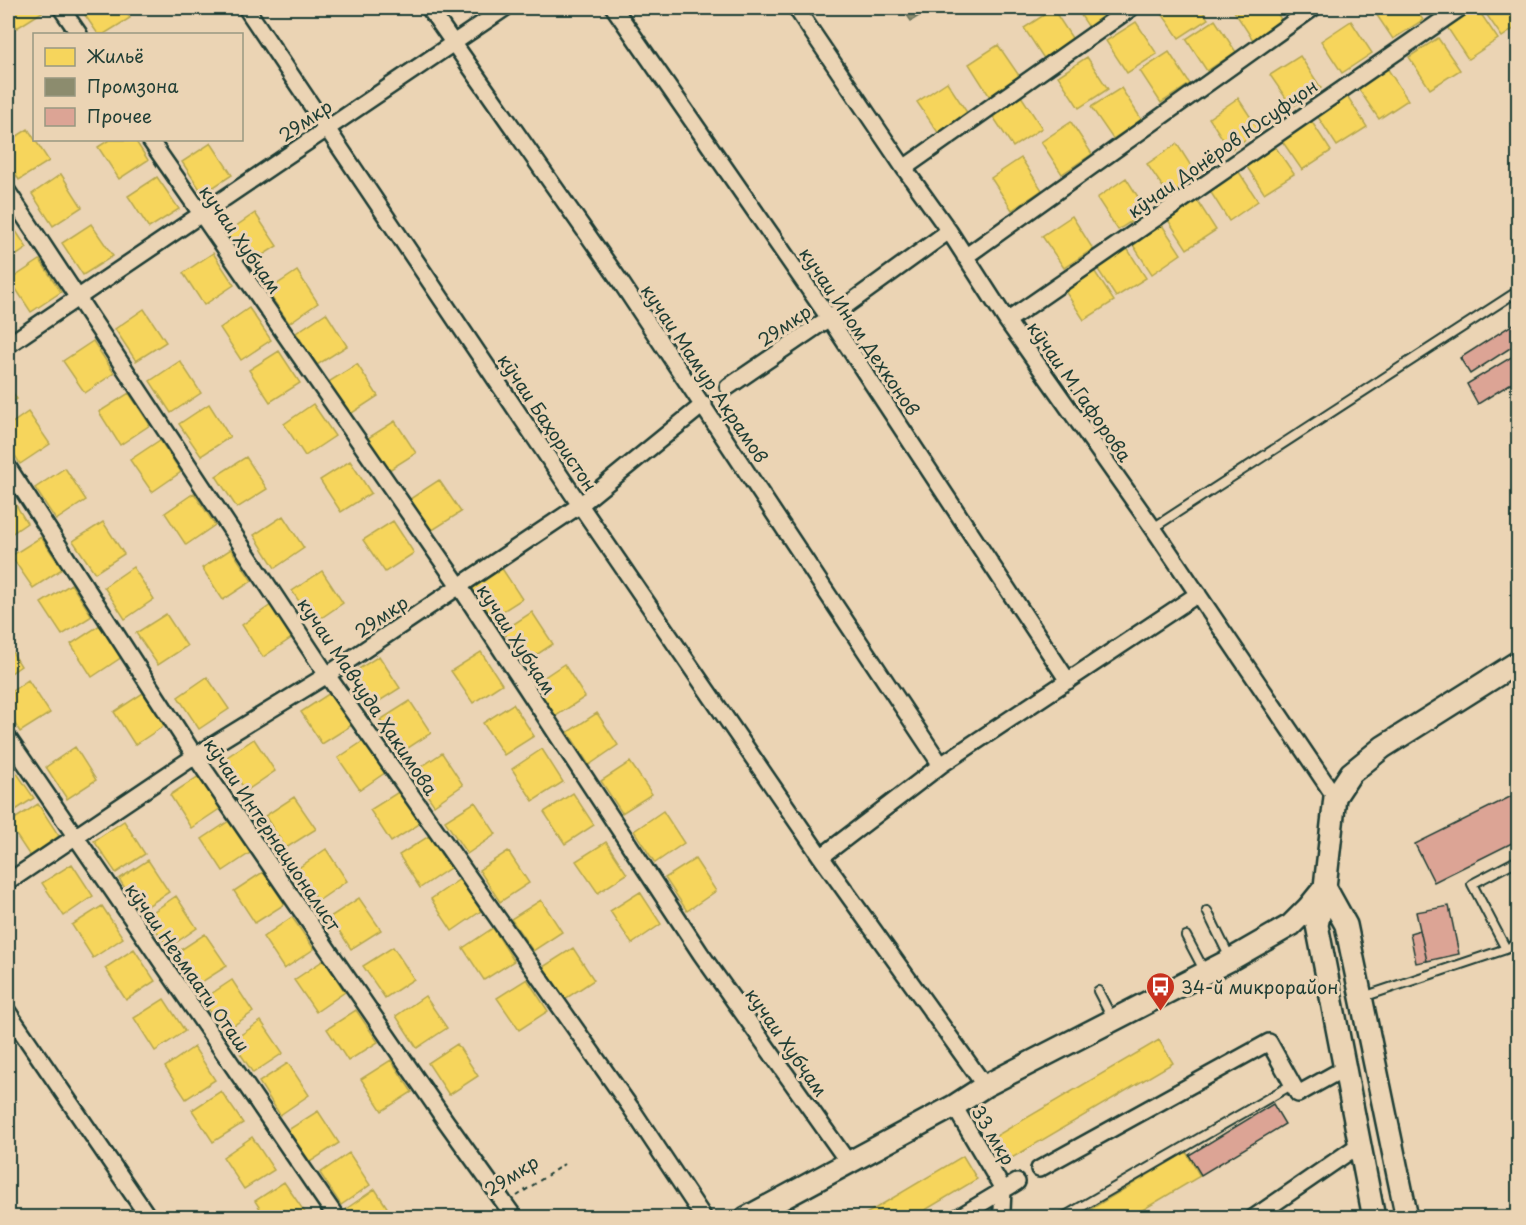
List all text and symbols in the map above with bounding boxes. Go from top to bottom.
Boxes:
legend [33,33,243,141]
text: Жильё [86,42,144,69]
text: Промзона [87,72,179,99]
street label: кӯчаи Донёров Юсуфҷон [1121,72,1323,224]
street label: 29мкр [273,92,337,148]
text: Прочее [87,102,152,129]
street label: кучаи Хубҷам [193,179,289,299]
street label: кучаи Ином Дехконов [793,241,927,421]
street label: кучаи Мамур Акрамов [635,278,775,468]
street label: 29мкр [752,297,816,353]
street label: кӯчаи М.Гафорова [1021,315,1139,467]
street label: кӯчаи Баҳористон [492,348,604,496]
street label: кучаи Хубҷам [471,578,563,700]
street label: 29мкр [349,588,413,644]
street label: кучаи Мавҷуда Ҳакимова [291,592,445,801]
street label: кӯчаи Интернационалист [198,732,348,936]
street label: кӯчаи Неъмаати Оташ [119,877,257,1057]
bus stop icon: 34-й микрорайон [1144,970,1176,1012]
place label: 34-й микрорайон [1181,973,1338,1000]
street label: кучаи Хубҷам [739,982,835,1102]
street label: 33 мкр [966,1100,1022,1170]
street label: 29мкр [479,1148,543,1202]

